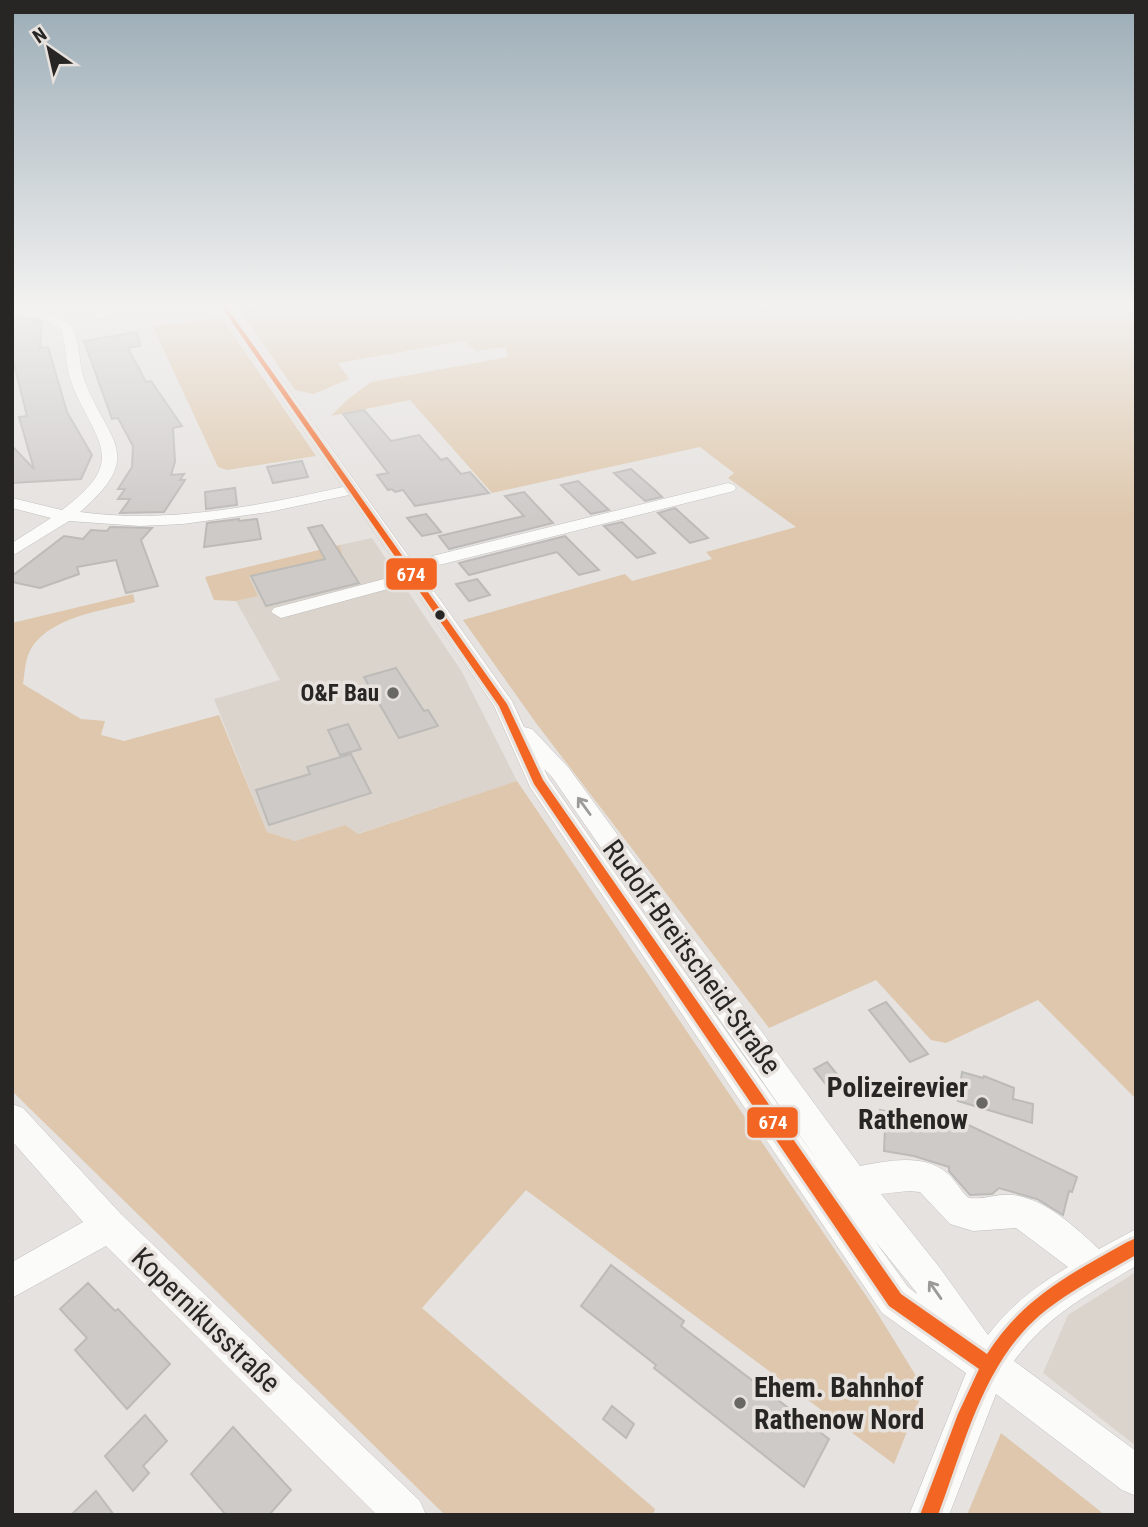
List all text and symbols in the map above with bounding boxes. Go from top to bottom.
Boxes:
north arrow [14,14,84,84]
text: N [29,23,51,48]
line badge: 674 [385,557,438,591]
text: 674 [397,563,425,586]
unlabelled marker [433,608,447,622]
place label: O&F Bau [301,680,379,707]
marker: O&F Bau [385,685,401,701]
one-way arrow [577,797,592,816]
street label: Rudolf-Breitscheid-Straße [596,833,788,1081]
place label: Polizeirevier Rathenow [827,1071,968,1136]
marker: Polizeirevier Rathenow [974,1095,990,1111]
line badge: 674 [746,1106,799,1139]
text: 674 [759,1111,787,1134]
street label: Kopernikusstraße [125,1241,287,1399]
one-way arrow [928,1281,942,1300]
place label: Ehem. Bahnhof Rathenow Nord [754,1371,924,1436]
marker: Ehem. Bahnhof Rathenow Nord [732,1395,748,1411]

